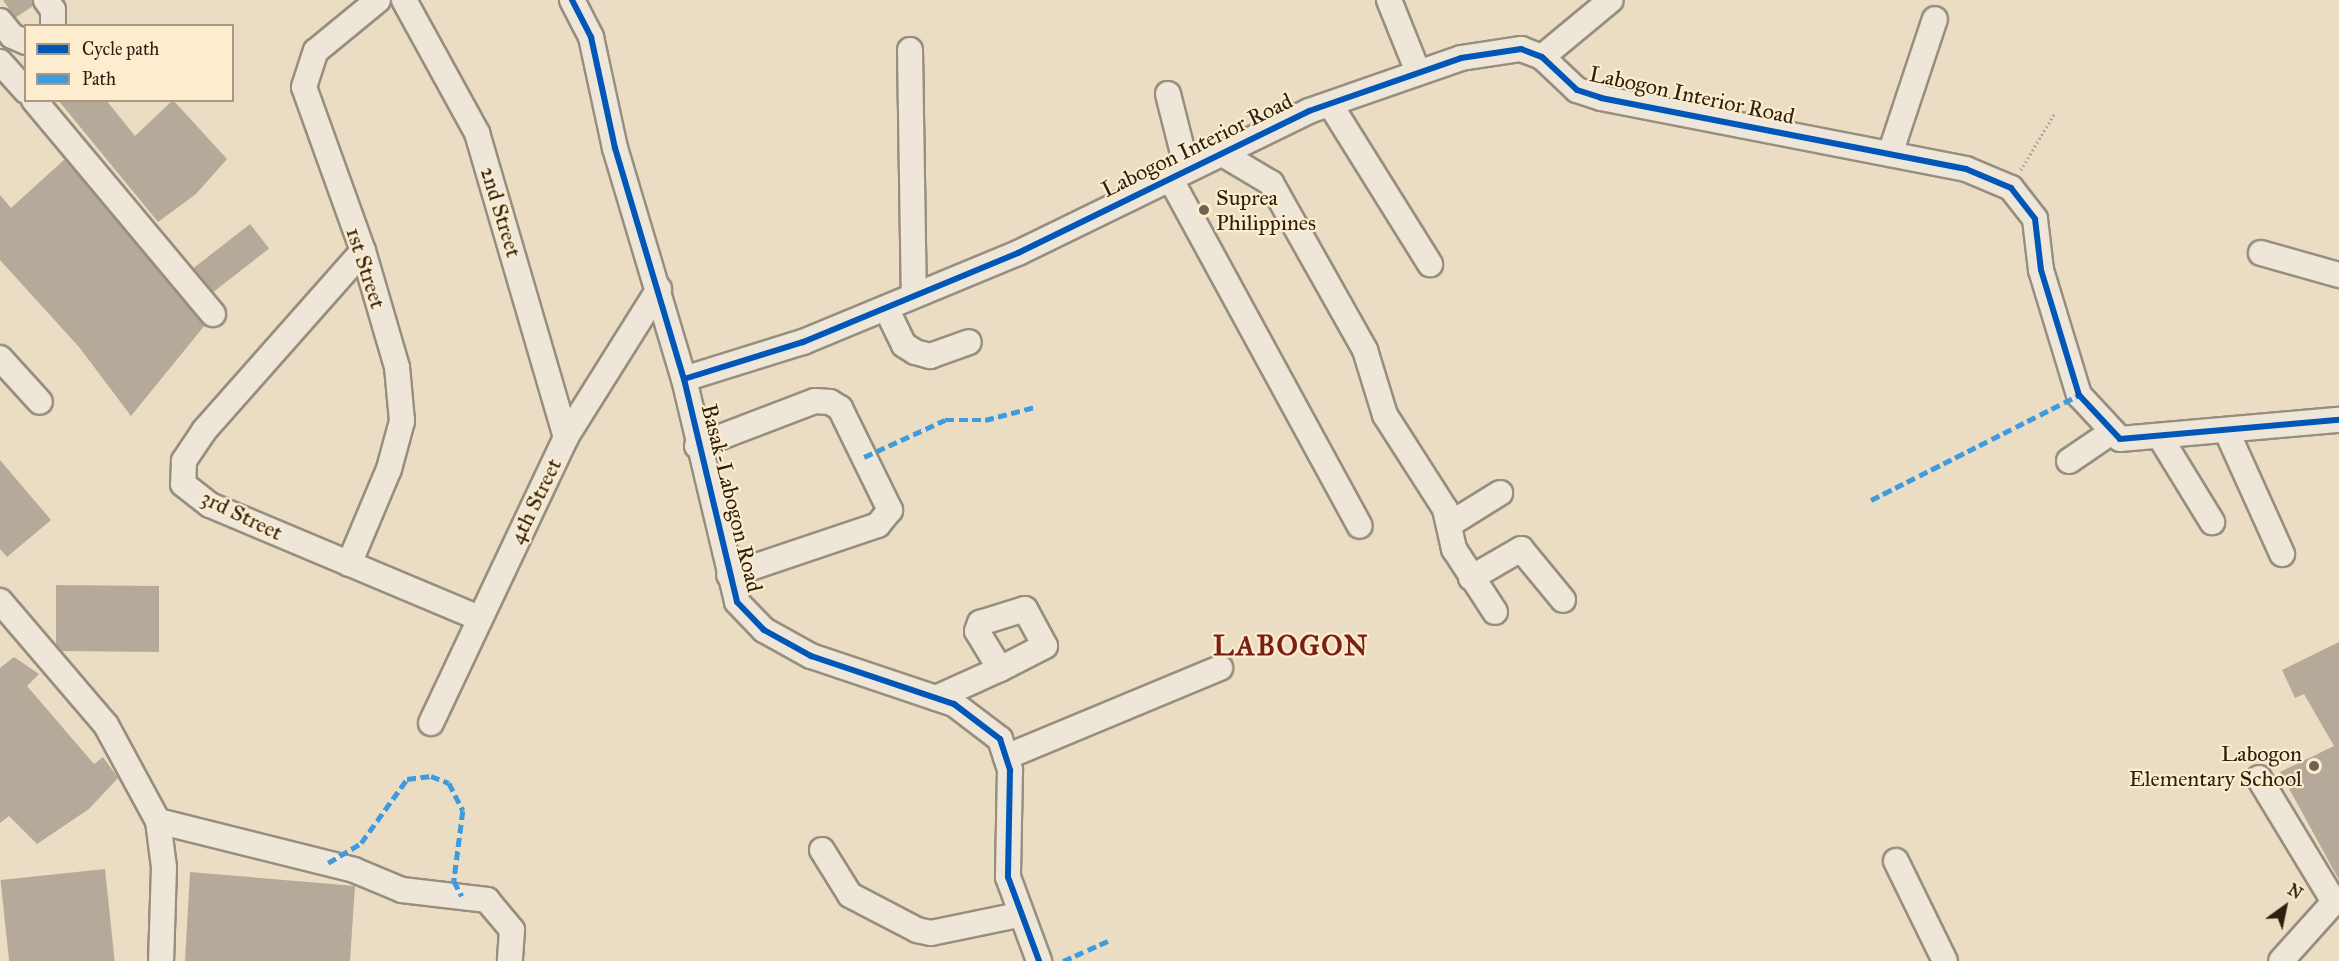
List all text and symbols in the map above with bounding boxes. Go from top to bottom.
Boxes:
legend [24,24,234,102]
text: Cycle path [82,38,159,60]
street label: Labogon Interior Road [1587,60,1797,130]
text: Path [82,68,116,90]
street label: Labogon Interior Road [1097,87,1297,203]
street label: 2nd Street [475,164,527,260]
place label: Suprea Philippines [1216,184,1316,236]
marker: Suprea Philippines [1197,203,1211,217]
street label: 1st Street [340,224,392,312]
street label: Basak-Labogon Road [696,401,768,595]
street label: 4th Street [503,454,567,548]
street label: 3rd Street [197,484,287,546]
district label: LABOGON [1213,629,1369,663]
place label: Labogon Elementary School [2129,740,2302,792]
marker: Labogon Elementary School [2307,759,2321,773]
north arrow [2255,877,2315,937]
text: N [2284,880,2306,903]

